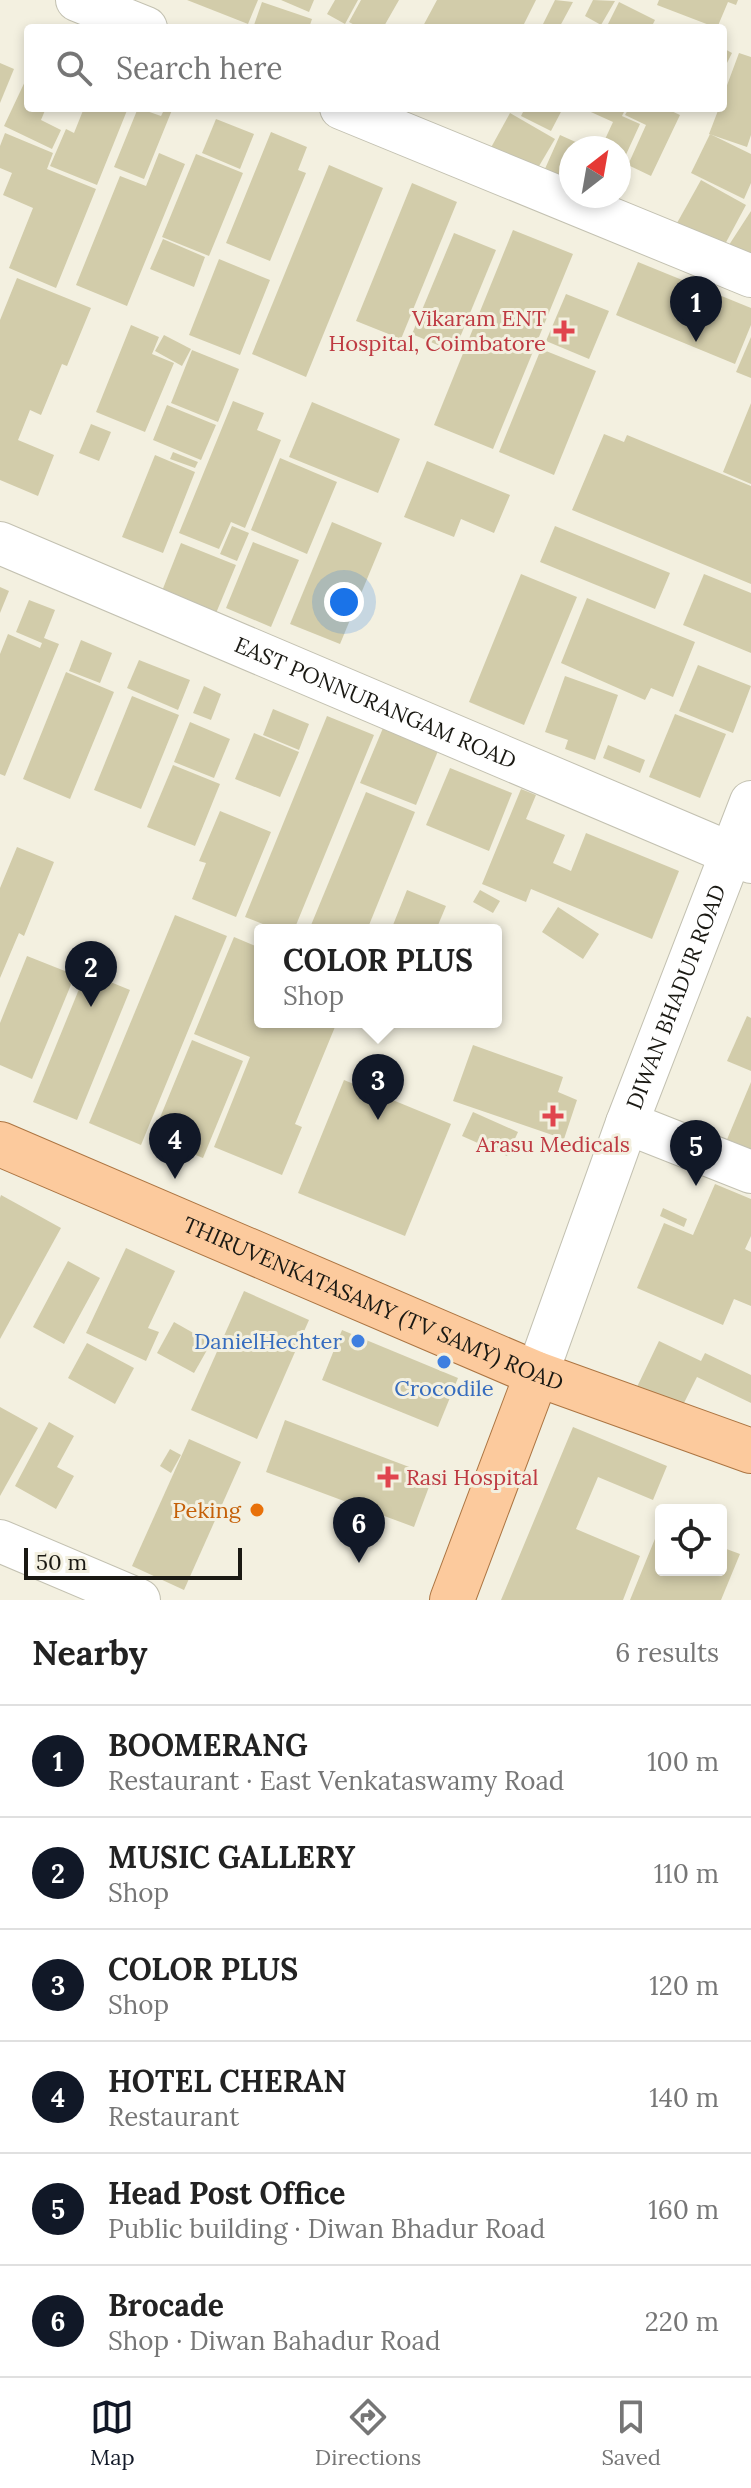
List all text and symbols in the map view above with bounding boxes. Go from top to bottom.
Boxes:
search box [24,24,727,112]
icon: search [52,46,96,90]
text: Search here [116,49,283,87]
north arrow [559,136,631,208]
pin: 1 [670,276,722,342]
place label: Vikaram ENT Hospital, Coimbatore [329,304,546,357]
marker: Vikaram ENT Hospital, Coimbatore [553,320,575,342]
your location [324,582,364,622]
street label: EAST PONNURANGAM ROAD [230,630,521,775]
street label: DIWAN BHADUR ROAD [620,880,732,1113]
popup [254,924,502,1028]
pin: 2 [65,941,117,1007]
text: COLOR PLUS [283,941,473,979]
text: Shop [283,979,344,1012]
pin: 3 [352,1054,404,1120]
marker: Arasu Medicals [542,1105,564,1127]
pin: 4 [149,1113,201,1179]
pin: 5 [670,1120,722,1186]
place label: Arasu Medicals [475,1130,630,1158]
street label: THIRUVENKATASAMY (TV SAMY) ROAD [179,1210,567,1396]
place label: DanielHechter [194,1327,342,1355]
marker: DanielHechter [349,1332,367,1350]
marker: Crocodile [435,1353,453,1371]
place label: Crocodile [394,1374,494,1402]
place label: Rasi Hospital [406,1463,539,1491]
marker: Rasi Hospital [377,1466,399,1488]
place label: Peking [172,1496,242,1524]
pin: 6 [333,1497,385,1563]
marker: Peking [248,1501,266,1519]
map controls [655,1504,727,1576]
button: locate [655,1504,727,1576]
scale bar [24,1544,242,1580]
text: 50 m [36,1548,87,1576]
text: Nearby [32,1631,148,1674]
text: 6 results [615,1636,719,1669]
text: BOOMERANG [108,1726,308,1764]
text: 1 [53,1745,63,1778]
text: 100 m [647,1745,719,1778]
text: Restaurant · East Venkataswamy Road [108,1764,564,1797]
text: MUSIC GALLERY [108,1838,355,1876]
text: 2 [51,1857,65,1890]
text: 110 m [654,1857,719,1890]
text: Shop [108,1876,169,1909]
text: COLOR PLUS [108,1950,298,1988]
text: 3 [51,1969,65,2002]
text: 120 m [649,1969,719,2002]
text: Shop [108,1988,169,2021]
text: HOTEL CHERAN [108,2062,347,2100]
text: 4 [51,2081,65,2114]
text: 140 m [649,2081,719,2114]
text: Restaurant [108,2100,239,2133]
text: Head Post Office [108,2174,345,2212]
text: 5 [51,2193,65,2226]
text: 160 m [648,2193,719,2226]
text: Public building · Diwan Bhadur Road [108,2212,545,2245]
text: Brocade [108,2286,224,2324]
text: 6 [51,2305,65,2338]
text: 220 m [645,2305,719,2338]
text: Shop · Diwan Bahadur Road [108,2324,440,2357]
tab: Map [90,2395,135,2471]
tab: Directions [315,2395,421,2471]
tab: Saved [601,2395,661,2471]

